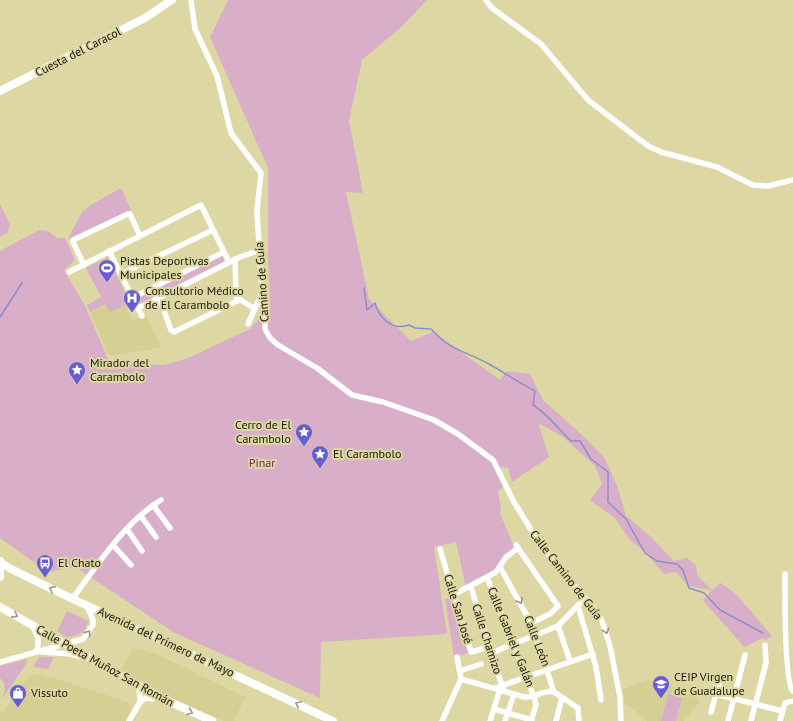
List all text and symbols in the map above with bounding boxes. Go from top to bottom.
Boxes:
street label: Cuesta del Caracol [32,23,124,80]
street label: Camino de Guía [251,241,272,323]
place label: Pistas Deportivas Municipales [120,253,209,282]
sports icon: Pistas Deportivas Municipales [97,258,117,283]
place label: Consultorio Médico de El Carambolo [145,283,244,312]
hospital icon: Consultorio Médico de El Carambolo [122,288,142,313]
place label: Mirador del Carambolo [90,355,149,384]
place icon: Mirador del Carambolo [67,360,87,385]
place label: Cerro de El Carambolo [235,417,291,446]
place icon: Cerro de El Carambolo [294,422,314,447]
place icon: El Carambolo [310,444,330,469]
place label: El Carambolo [333,446,401,461]
park label: Pinar [249,455,275,470]
street label: Calle Camino de Guía [527,527,606,622]
bus stop icon: El Chato [35,553,55,578]
place label: El Chato [58,555,101,570]
street label: Calle San José [441,572,476,646]
street label: Calle Gabriel y Galán [485,585,538,689]
one-way arrow [49,586,56,594]
one-way arrow [515,597,522,604]
street label: Calle Chamizo [469,602,506,676]
street label: Avenida del Primero de Mayo [95,603,237,680]
one-way arrow [11,611,19,618]
street label: Calle León [521,613,554,668]
street label: Calle Poeta Muñoz San Román [34,621,177,710]
one-way arrow [601,627,610,634]
one-way arrow [83,630,90,637]
place label: CEIP Virgen de Guadalupe [674,669,745,698]
school or university icon: CEIP Virgen de Guadalupe [651,674,671,699]
shop icon: Vissuto [8,683,28,708]
place label: Vissuto [30,685,68,700]
one-way arrow [295,701,302,709]
one-way arrow [187,707,194,715]

